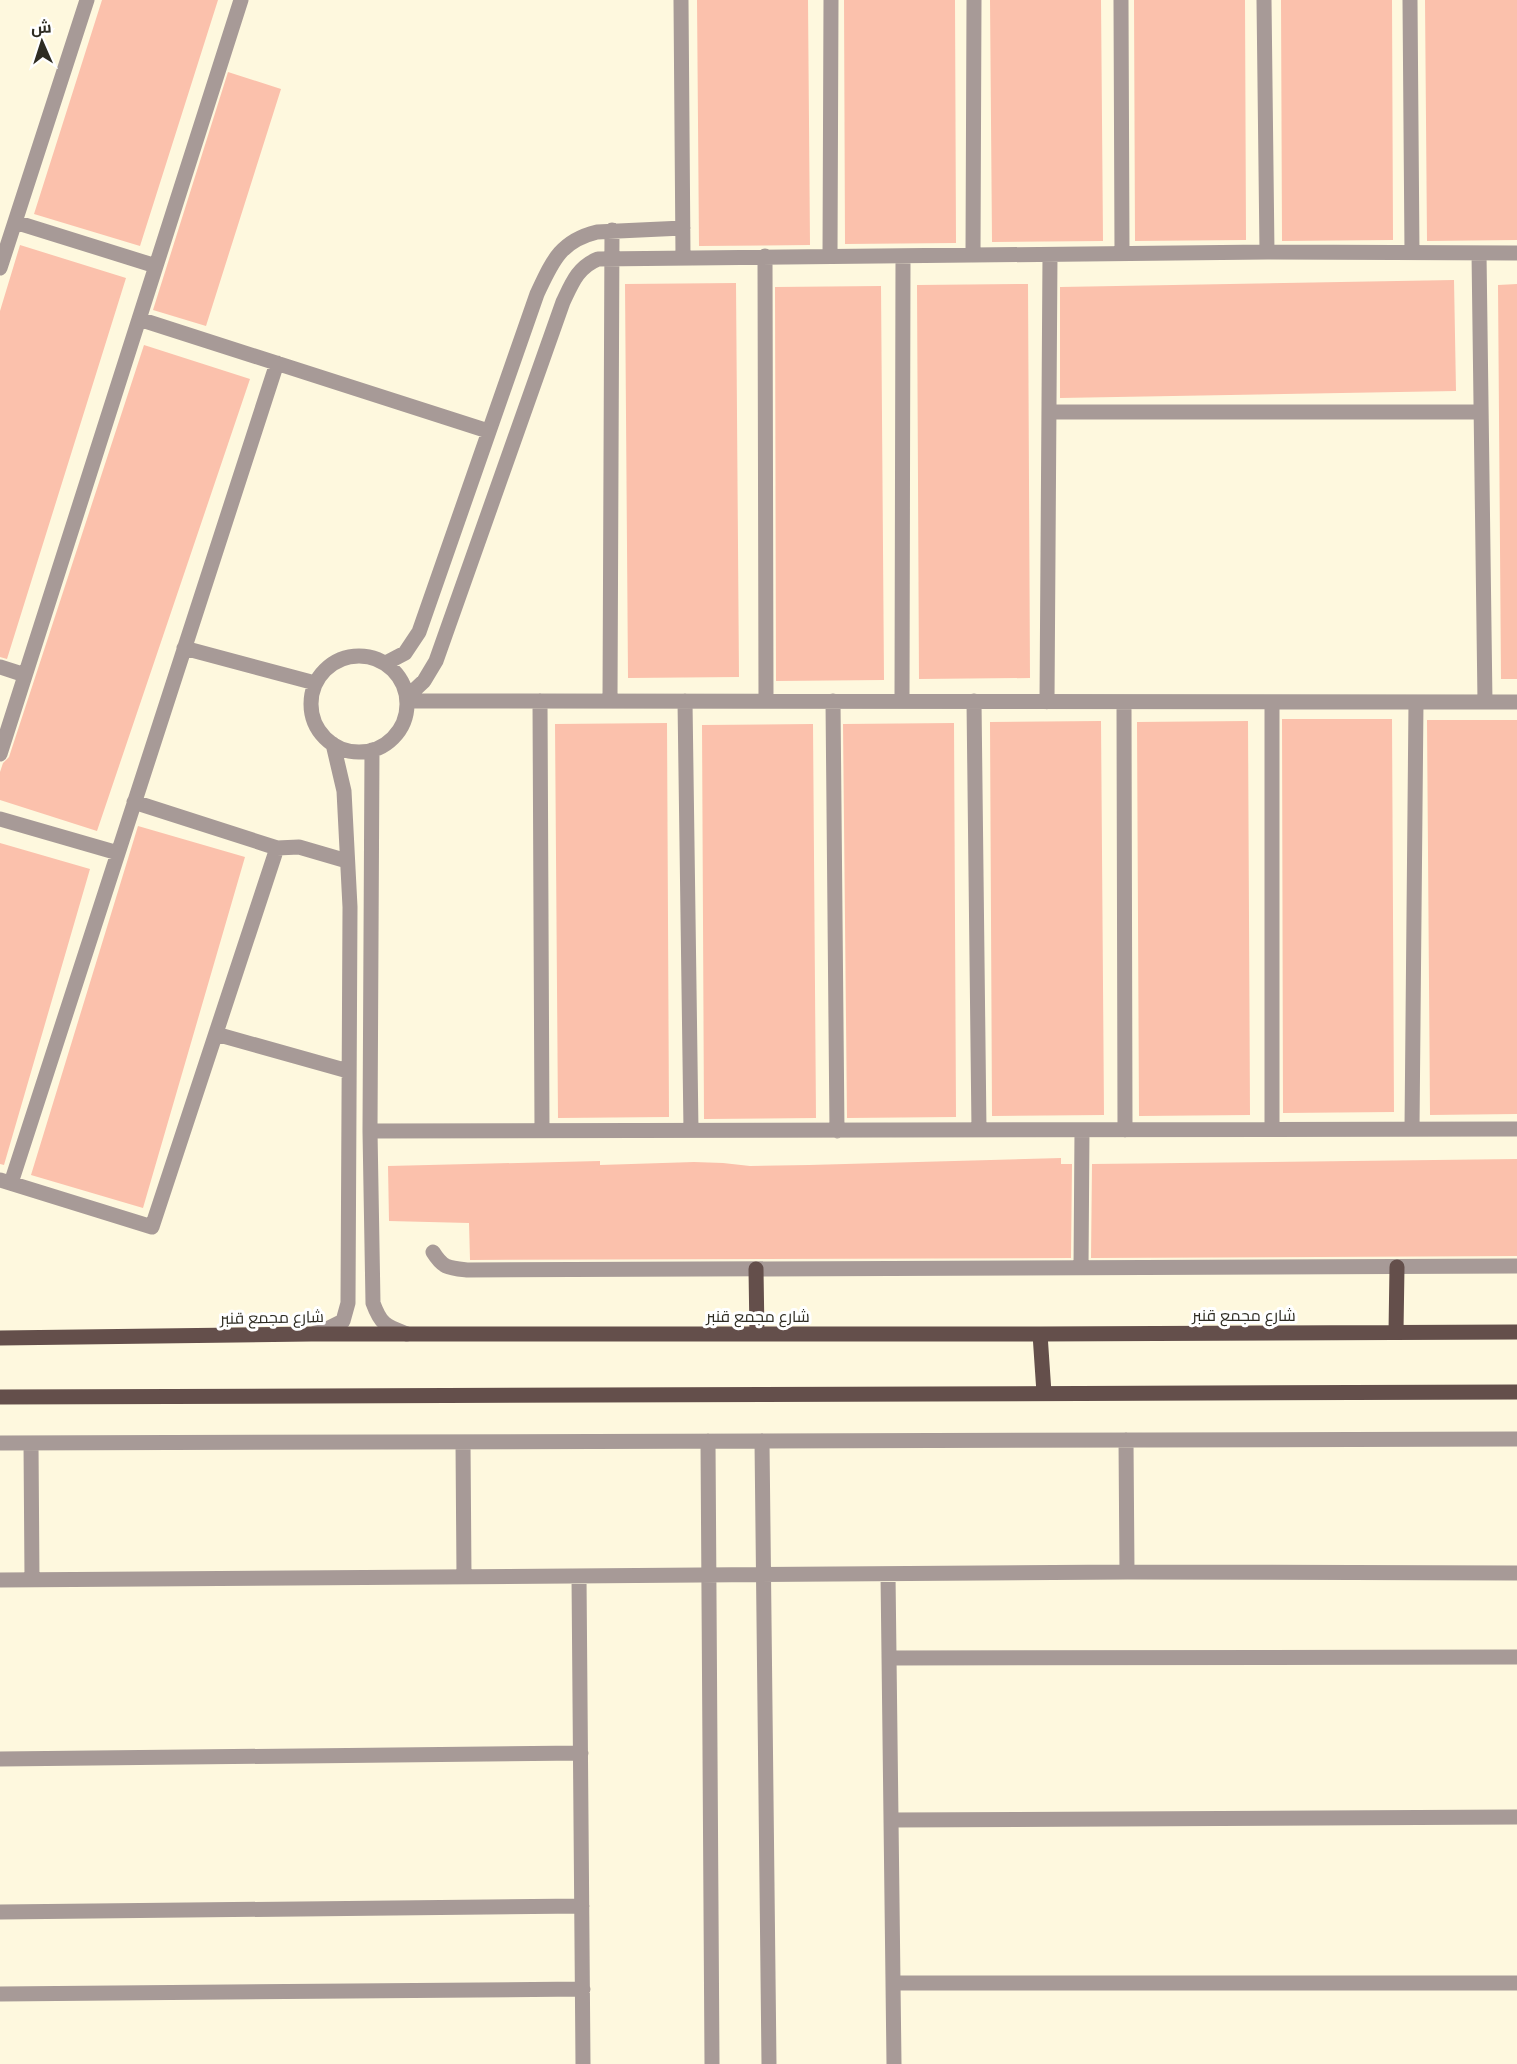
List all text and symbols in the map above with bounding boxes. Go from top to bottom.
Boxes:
north arrow [12,12,72,72]
text: ش [30,16,52,38]
street label: شارع مجمع قنبر [1191,1305,1296,1327]
street label: شارع مجمع قنبر [219,1306,324,1330]
street label: شارع مجمع قنبر [705,1306,810,1328]

